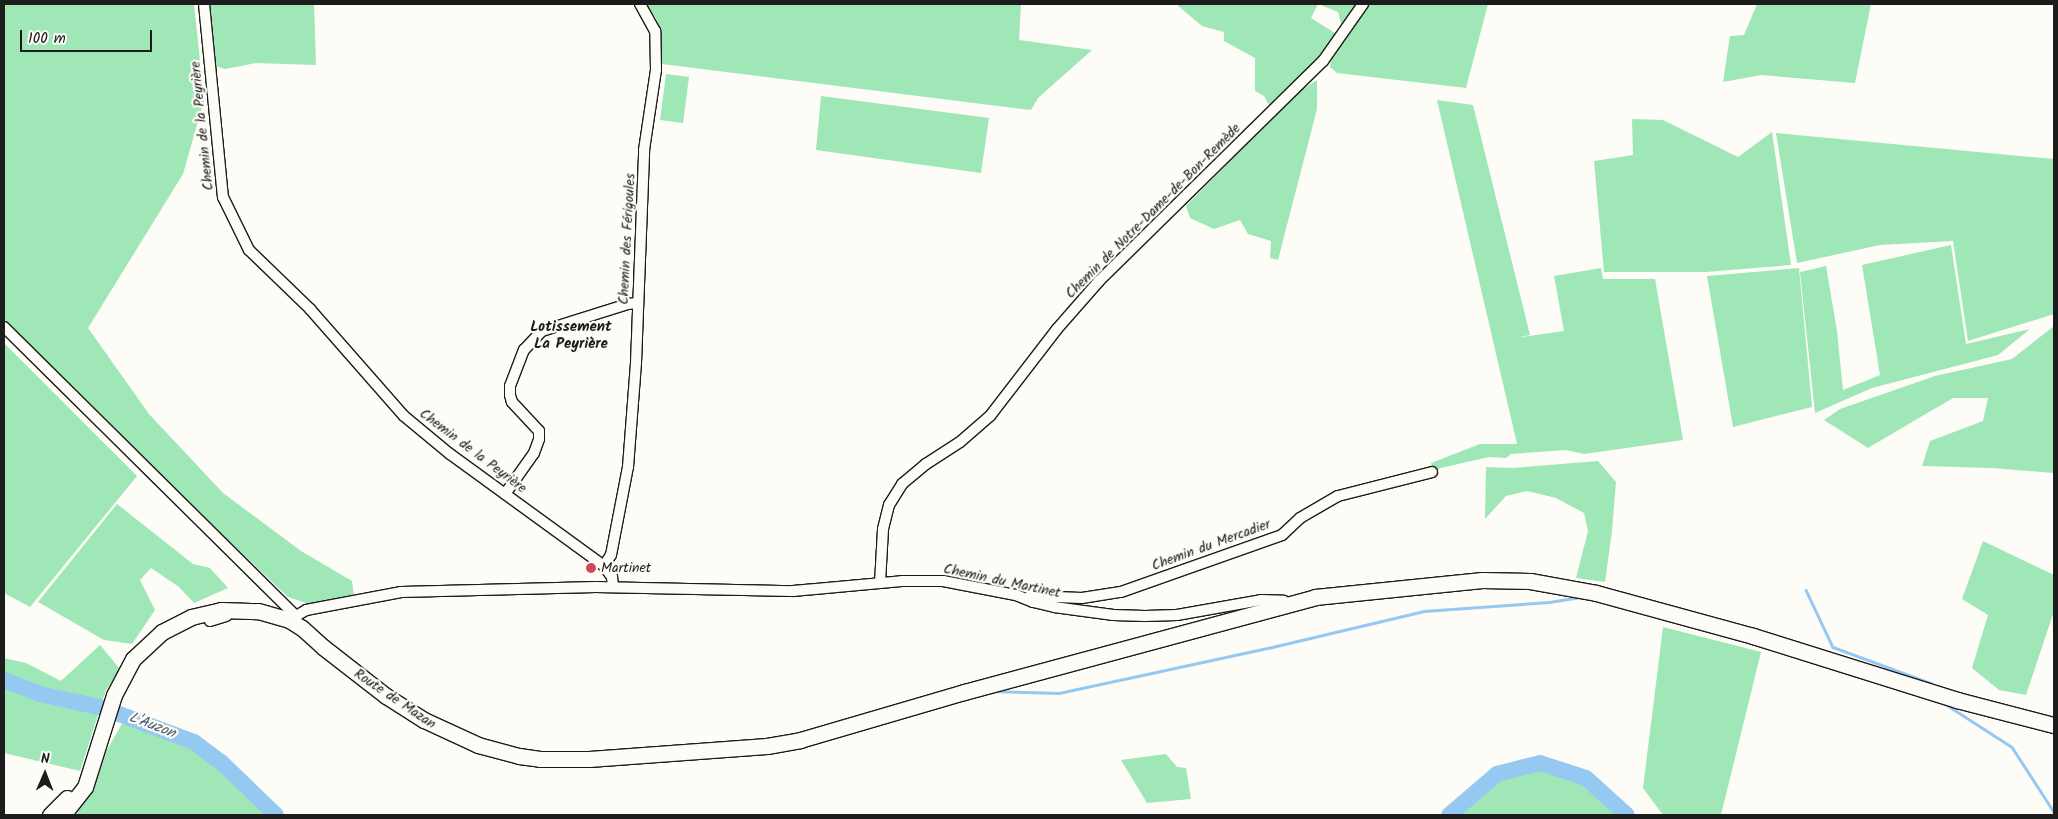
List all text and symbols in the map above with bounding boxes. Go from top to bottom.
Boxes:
scale bar [22,20,155,52]
text: 100 m [28,27,66,51]
street label: Chemin de la Peyrière [187,61,217,191]
street label: Chemin de Notre-Dame-de-Bon-Remède [1062,120,1244,302]
street label: Chemin des Férigoules [615,173,639,305]
district label: Lotissement La Peyrière [530,318,612,353]
street label: Chemin de la Peyrière [416,405,530,497]
street label: Chemin du Mercadier [1149,516,1273,574]
place label: Martinet [601,560,651,576]
street label: Chemin du Martinet [942,560,1062,602]
marker: Martinet [585,562,597,574]
street label: Route de Mazan [351,665,439,733]
water label: L'Auzon [126,709,178,743]
text: N [41,748,50,770]
north arrow [20,749,70,799]

